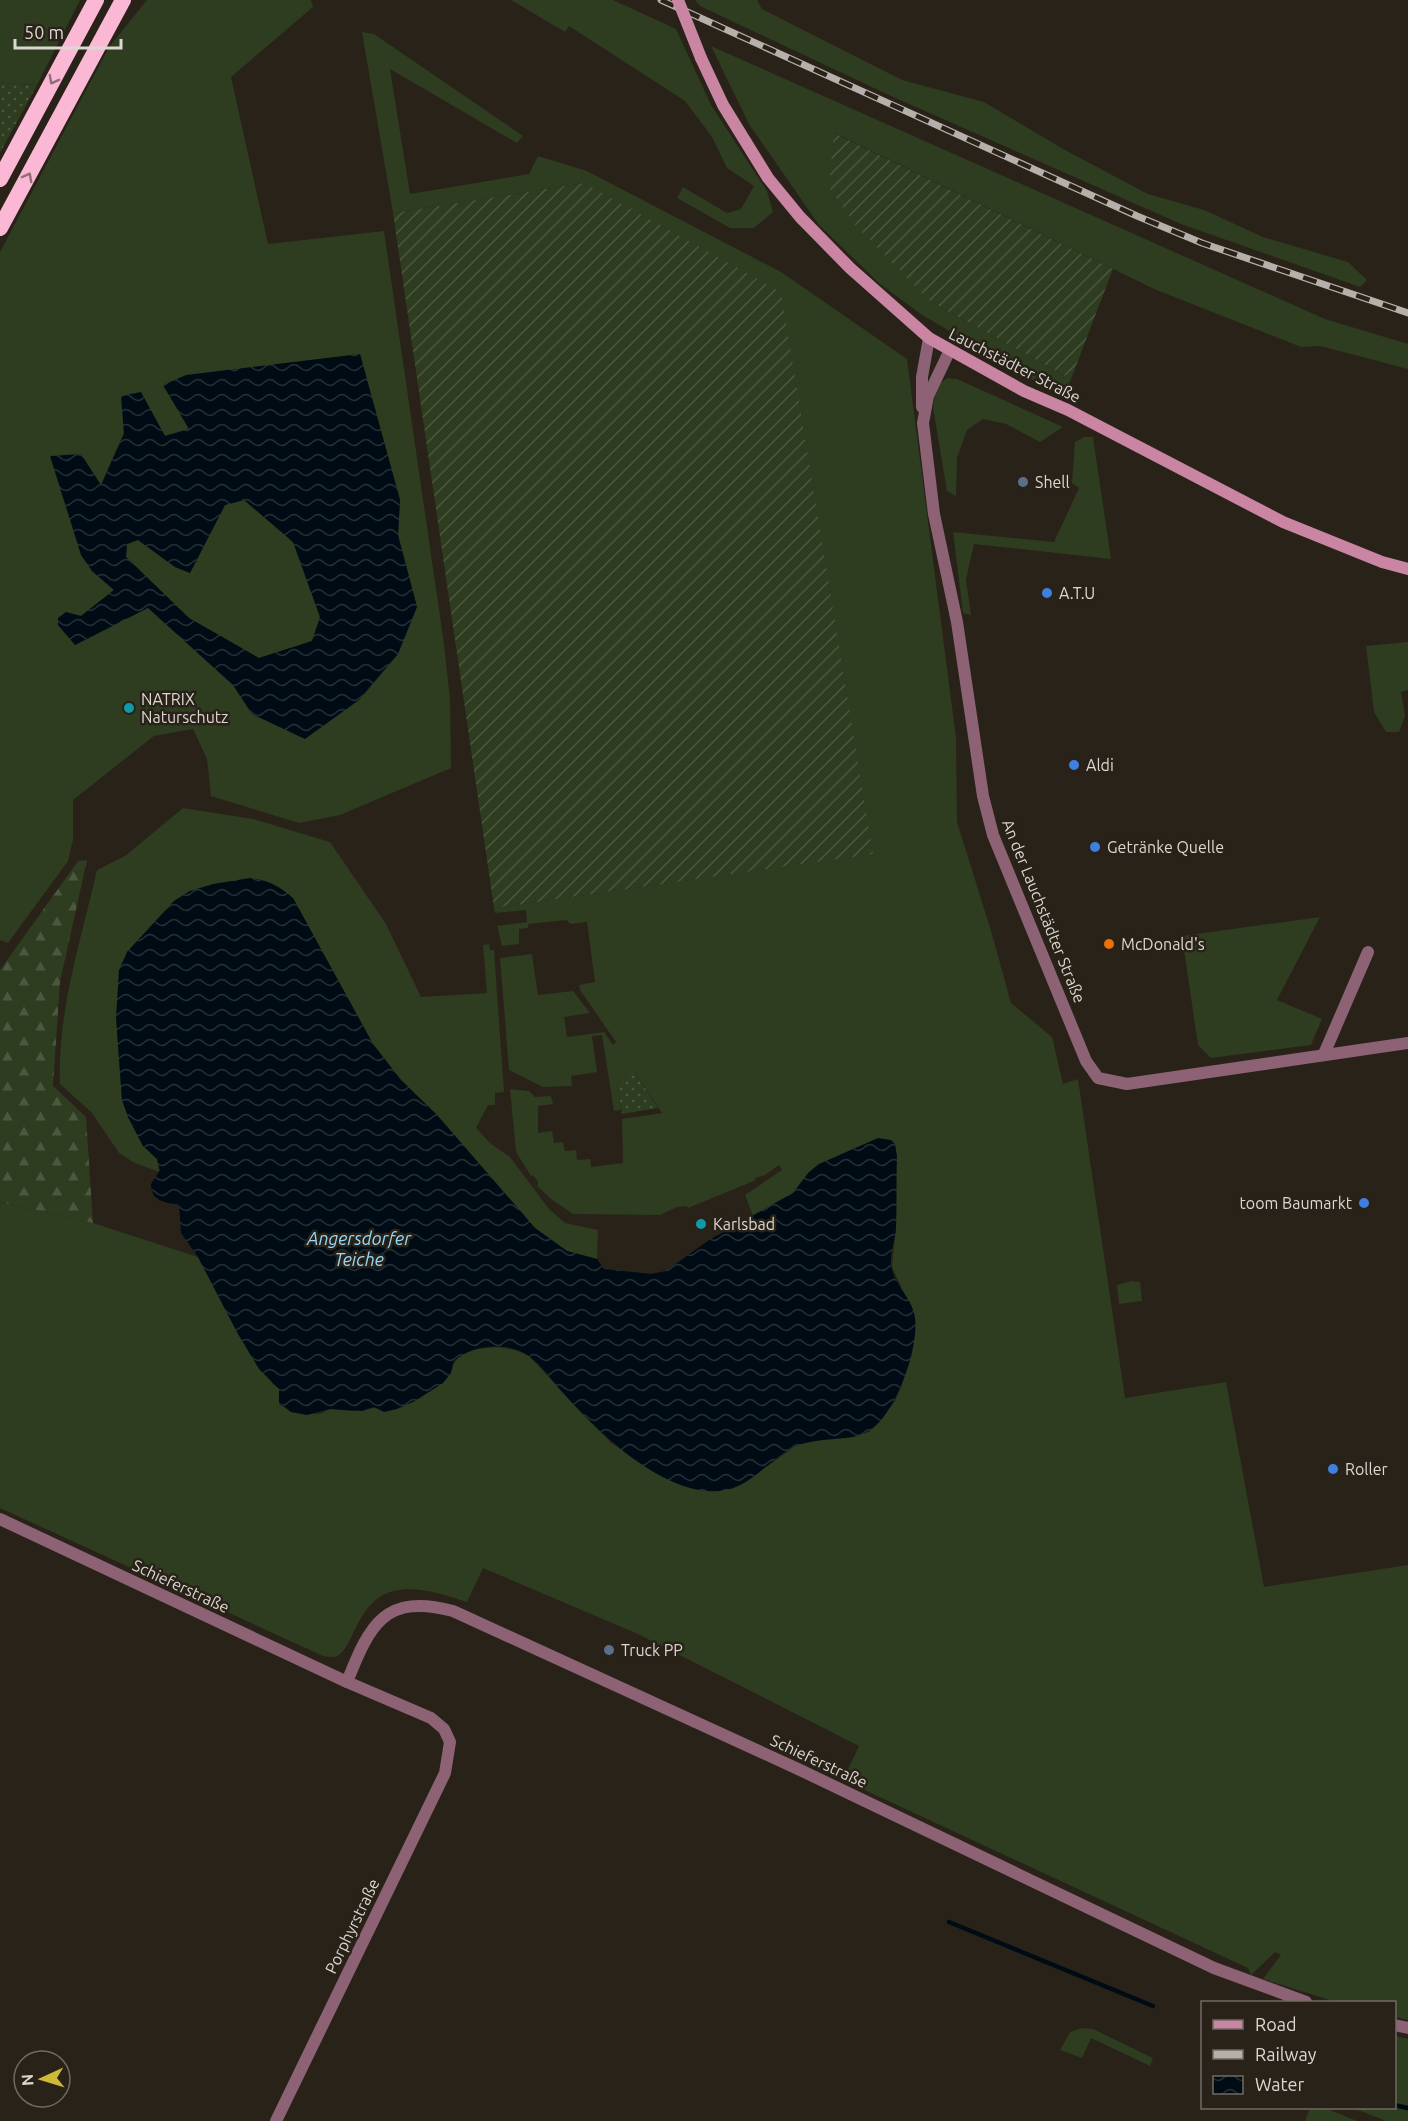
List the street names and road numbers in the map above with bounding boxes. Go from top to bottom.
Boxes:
street label: Lauchstädter Straße [946,324,1084,406]
street label: An der Lauchstädter Straße [999,817,1089,1005]
street label: Schieferstraße [130,1556,232,1616]
street label: Schieferstraße [768,1731,870,1791]
street label: Porphyrstraße [321,1876,383,1976]

